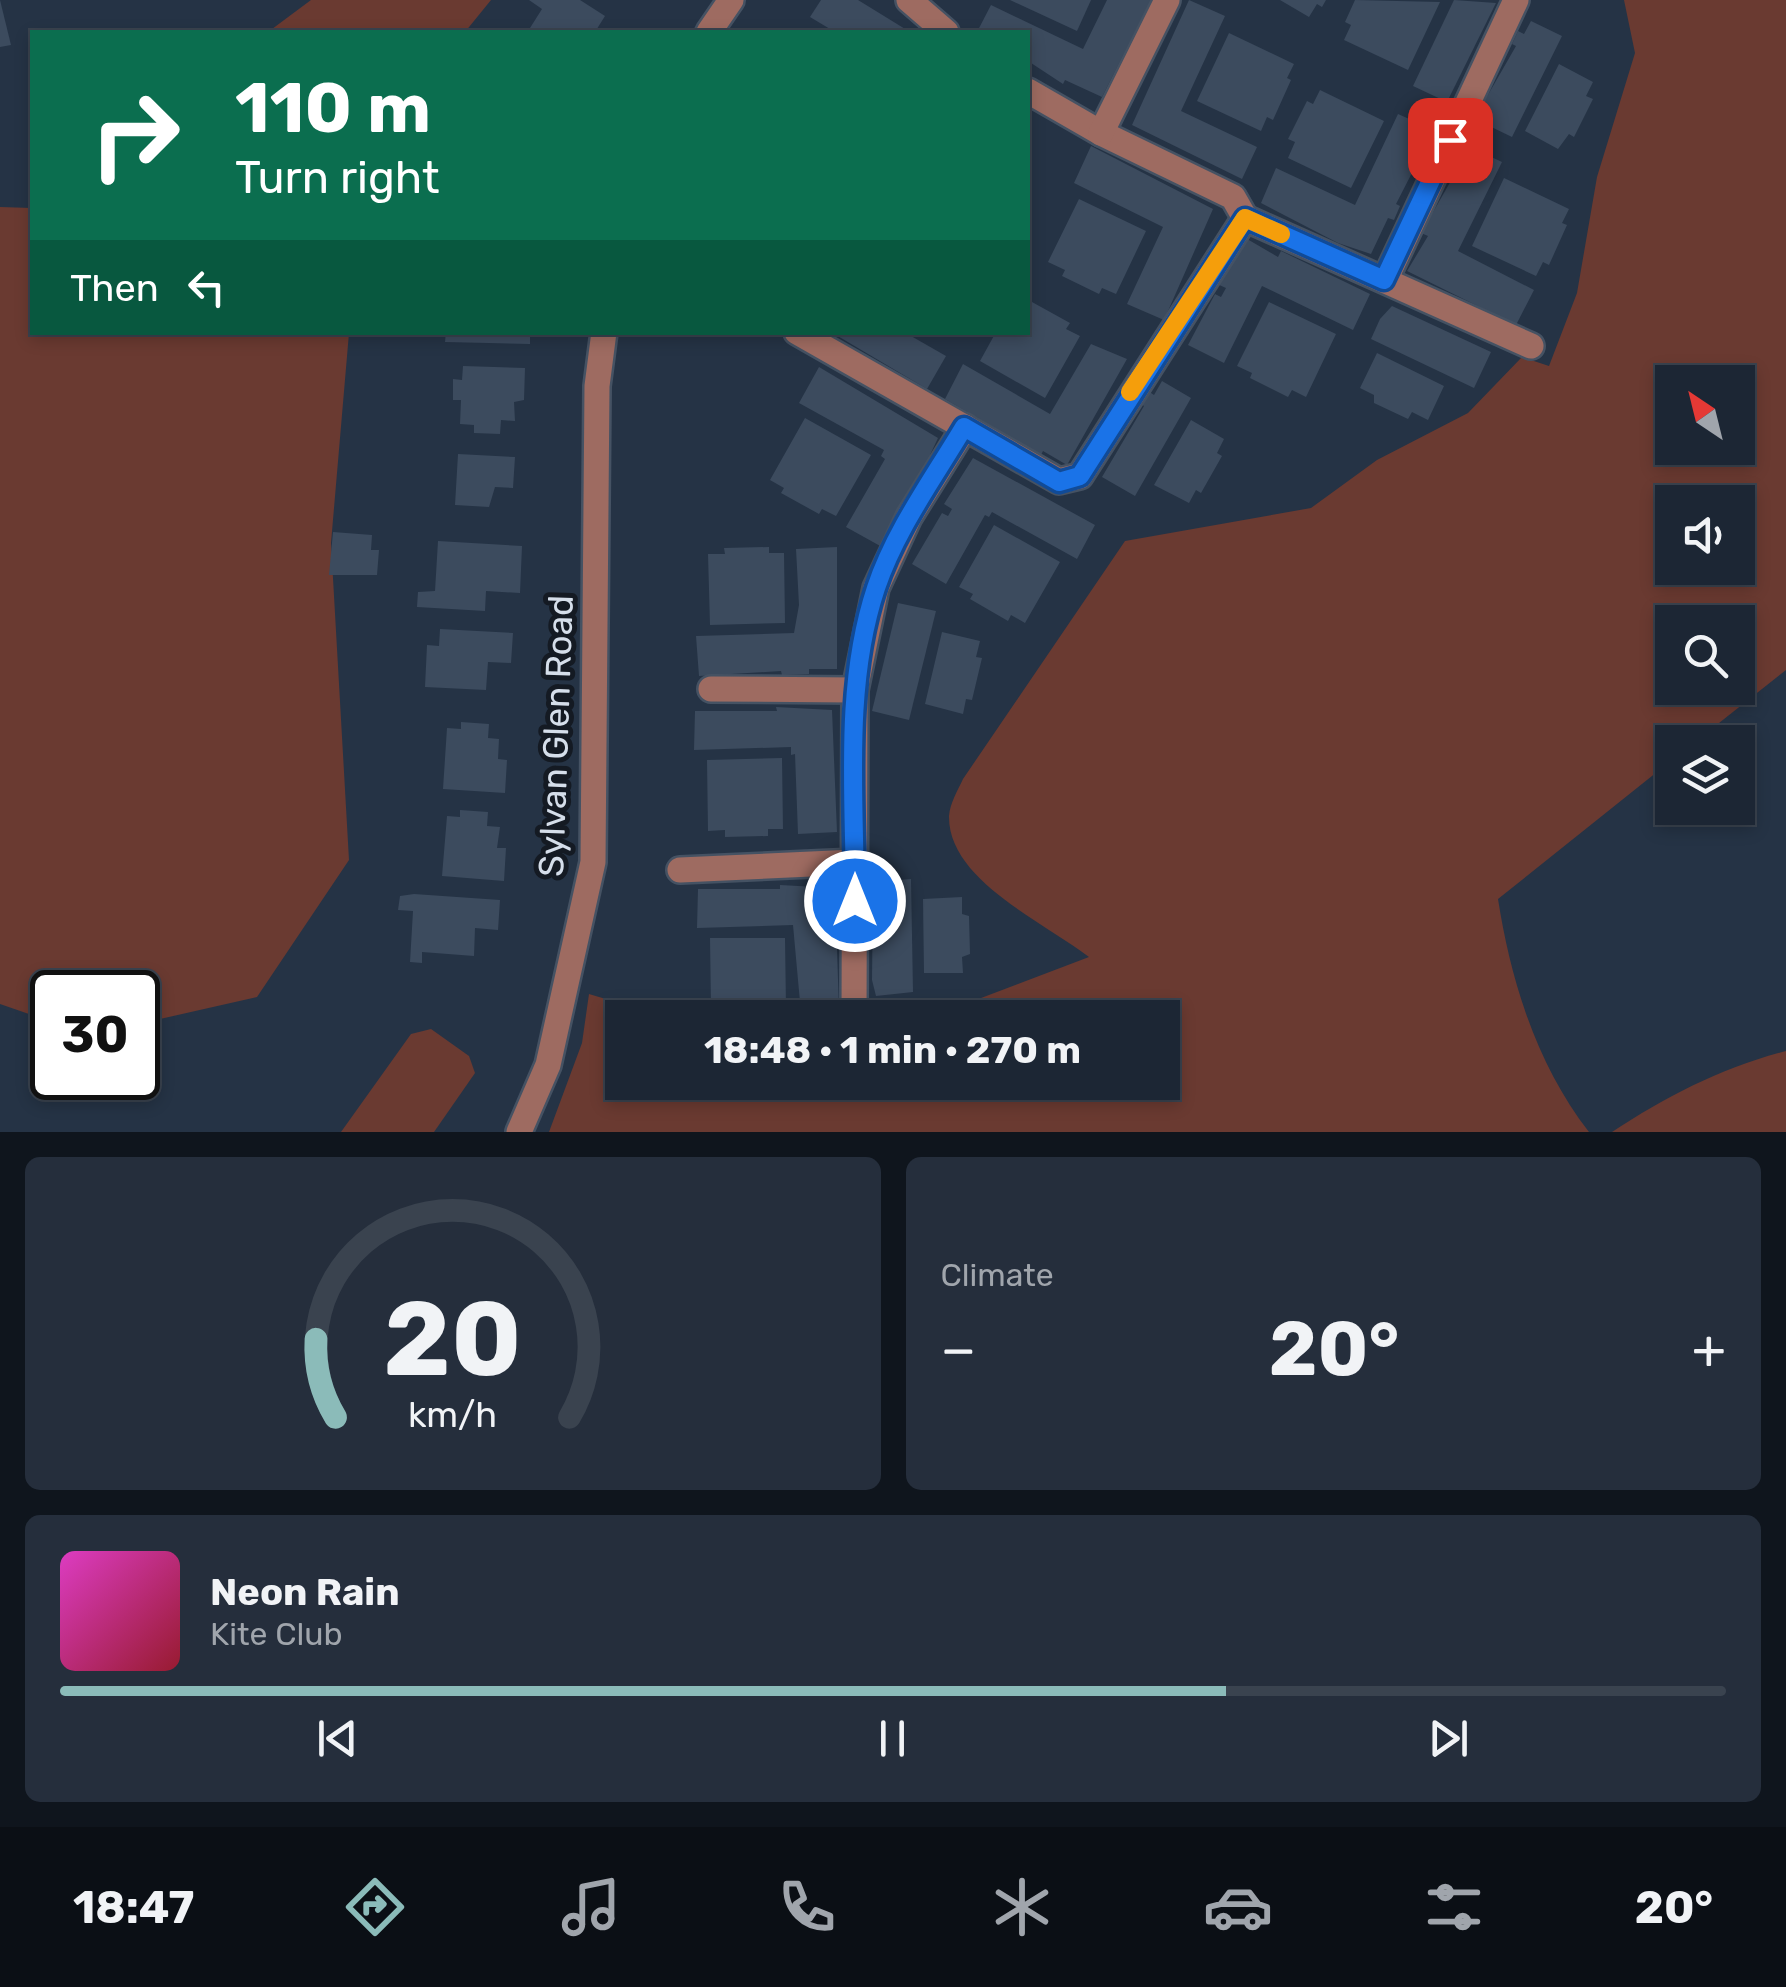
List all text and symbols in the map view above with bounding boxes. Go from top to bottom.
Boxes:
text: 110 m [235,67,431,150]
icon: right [70,70,200,200]
pin [1408,98,1493,183]
icon: arrive [1423,113,1478,168]
text: Turn right [235,151,439,204]
icon: left [179,260,234,315]
text: Then [70,265,159,311]
north arrow [1655,365,1755,465]
map controls [1655,365,1755,825]
button: sound [1655,485,1755,585]
street label: Sylvan Glen Road [530,594,582,878]
button: search [1655,605,1755,705]
button: layers [1655,725,1755,825]
position arrow [803,849,907,953]
speed limit sign: 30 [30,970,160,1100]
text: 18:48 · 1 min · 270 m [704,1027,1081,1073]
text: Climate [941,1256,1054,1294]
text: 20 [384,1278,522,1401]
text: 20° [1269,1305,1399,1394]
text: − [941,1317,976,1382]
text: + [1692,1317,1726,1382]
text: km/h [408,1394,497,1436]
text: Neon Rain [210,1569,400,1615]
text: Kite Club [210,1615,343,1653]
icon: previous [310,1711,365,1766]
icon: pause [865,1711,920,1766]
icon: next [1421,1711,1476,1766]
icon: directions [340,1872,410,1942]
icon: music [556,1872,626,1942]
icon: phone [772,1872,842,1942]
icon: climate [987,1872,1057,1942]
icon: car [1203,1872,1273,1942]
icon: filters [1419,1872,1489,1942]
text: 18:47 [73,1881,194,1934]
text: 20° [1635,1881,1713,1934]

